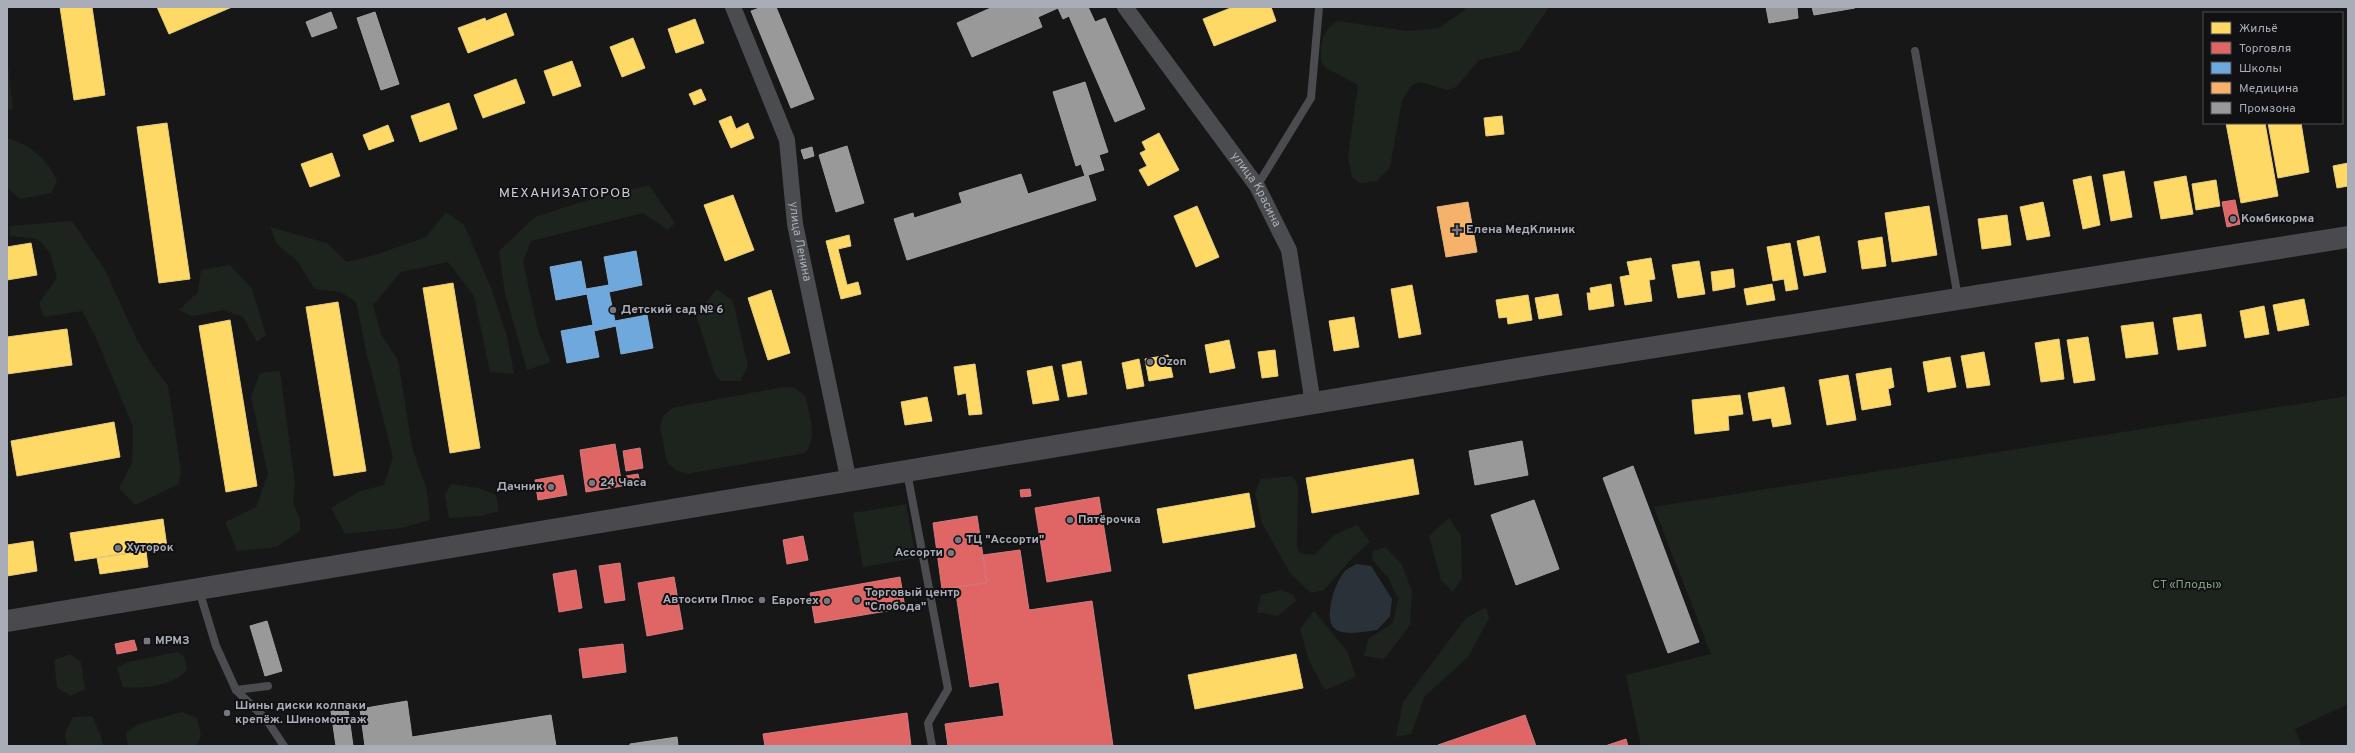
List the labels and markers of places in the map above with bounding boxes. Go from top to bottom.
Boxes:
place label: Комбикорма [2241,211,2314,227]
marker: Комбикорма [2228,214,2238,224]
place label: Елена МедКлиник [1466,222,1575,238]
marker: Елена МедКлиник [1451,224,1463,236]
place label: Детский сад № 6 [621,302,724,318]
marker: Детский сад № 6 [608,305,618,315]
place label: Ozon [1158,354,1187,370]
marker: Ozon [1145,357,1155,367]
place label: 24 Часа [600,475,647,491]
marker: 24 Часа [587,478,597,488]
place label: Дачник [497,479,543,495]
marker: Дачник [546,482,556,492]
place label: Пятёрочка [1078,512,1141,528]
marker: Пятёрочка [1065,515,1075,525]
place label: ТЦ "Ассорти" [966,532,1044,548]
marker: ТЦ "Ассорти" [953,535,963,545]
place label: Хуторок [126,540,174,556]
marker: Хуторок [113,543,123,553]
place label: Ассорти [895,545,943,561]
marker: Ассорти [946,548,956,558]
place label: Торговый центр "Слобода" [865,585,960,615]
place label: Автосити Плюс [663,592,754,608]
place label: Евротех [771,593,819,609]
marker: Автосити Плюс [757,595,767,605]
marker: Торговый центр "Слобода" [852,595,862,605]
marker: Евротех [822,596,832,606]
place label: МРМЗ [155,633,190,649]
marker: МРМЗ [142,636,152,646]
place label: Шины диски колпаки крепёж. Шиномонтаж [235,698,367,728]
marker: Шины диски колпаки крепёж. Шиномонтаж [222,708,232,718]

